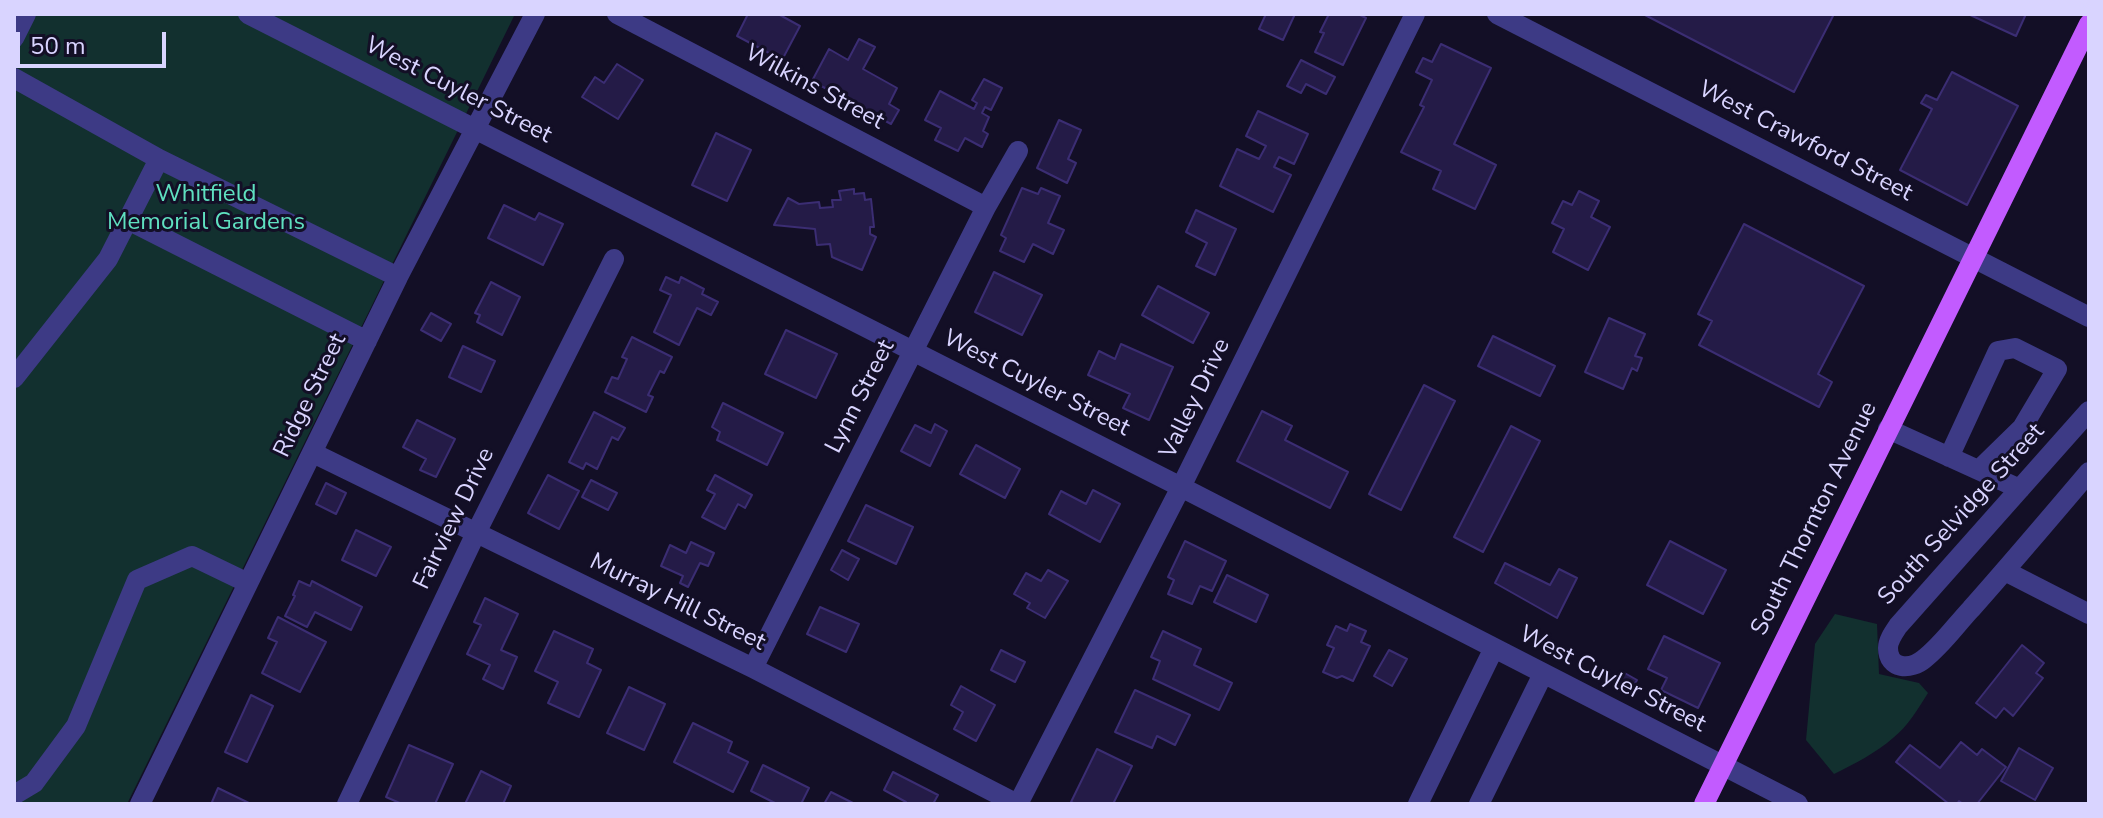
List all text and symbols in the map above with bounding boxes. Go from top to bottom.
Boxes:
scale bar [20,16,170,66]
text: 50 m [30,30,86,62]
street label: West Cuyler Street [360,32,556,150]
street label: Wilkins Street [739,39,889,137]
street label: West Crawford Street [1693,76,1917,208]
park label: Whitfield Memorial Gardens [107,181,305,237]
street label: West Cuyler Street [938,325,1134,443]
street label: Ridge Street [269,329,353,463]
street label: Valley Drive [1155,334,1237,464]
street label: Lynn Street [820,336,902,458]
street label: South Thornton Avenue [1746,397,1884,641]
street label: South Selvidge Street [1873,418,2051,612]
street label: Fairview Drive [408,443,502,595]
street label: Murray Hill Street [584,548,770,658]
street label: West Cuyler Street [1514,621,1710,739]

